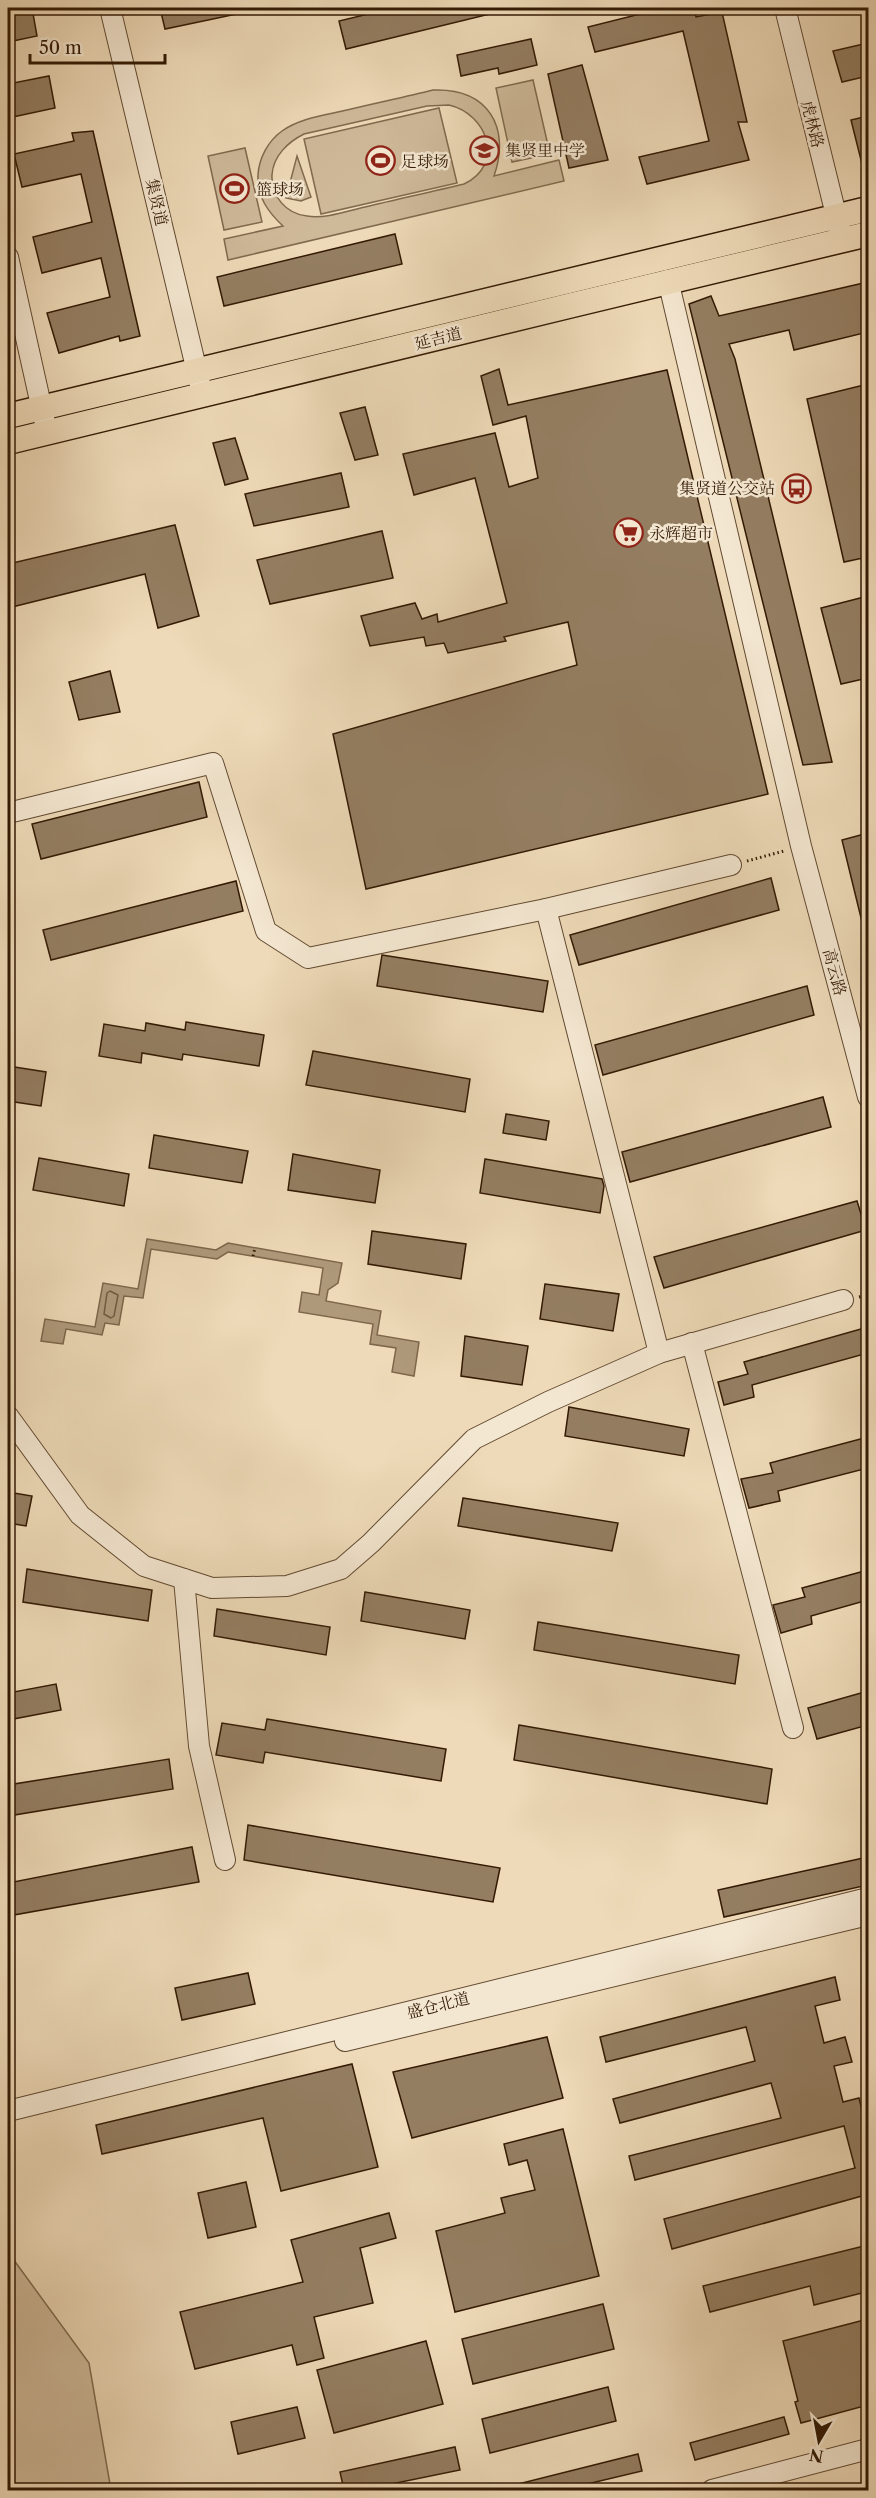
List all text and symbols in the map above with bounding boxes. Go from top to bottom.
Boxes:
scale bar [30,27,165,65]
text: 50 m [39,37,82,59]
street label: 虎林路 [797,98,829,150]
school or university icon: 集贤里中学 [468,134,500,166]
place label: 集贤里中学 [505,140,585,160]
sports icon: 足球场 [364,145,396,177]
place label: 足球场 [401,151,449,171]
sports icon: 篮球场 [219,173,251,205]
street label: 集贤道 [142,176,172,228]
place label: 篮球场 [256,179,304,199]
street label: 延吉道 [412,322,464,354]
bus stop icon: 集贤道公交站 [780,472,812,504]
place label: 集贤道公交站 [679,478,775,498]
supermarket icon: 永辉超市 [612,517,644,549]
place label: 永辉超市 [649,523,713,543]
street label: 高云路 [819,946,851,998]
street label: 盛仓北道 [405,1988,471,2022]
north arrow [789,2411,849,2471]
text: N [808,2445,825,2467]

